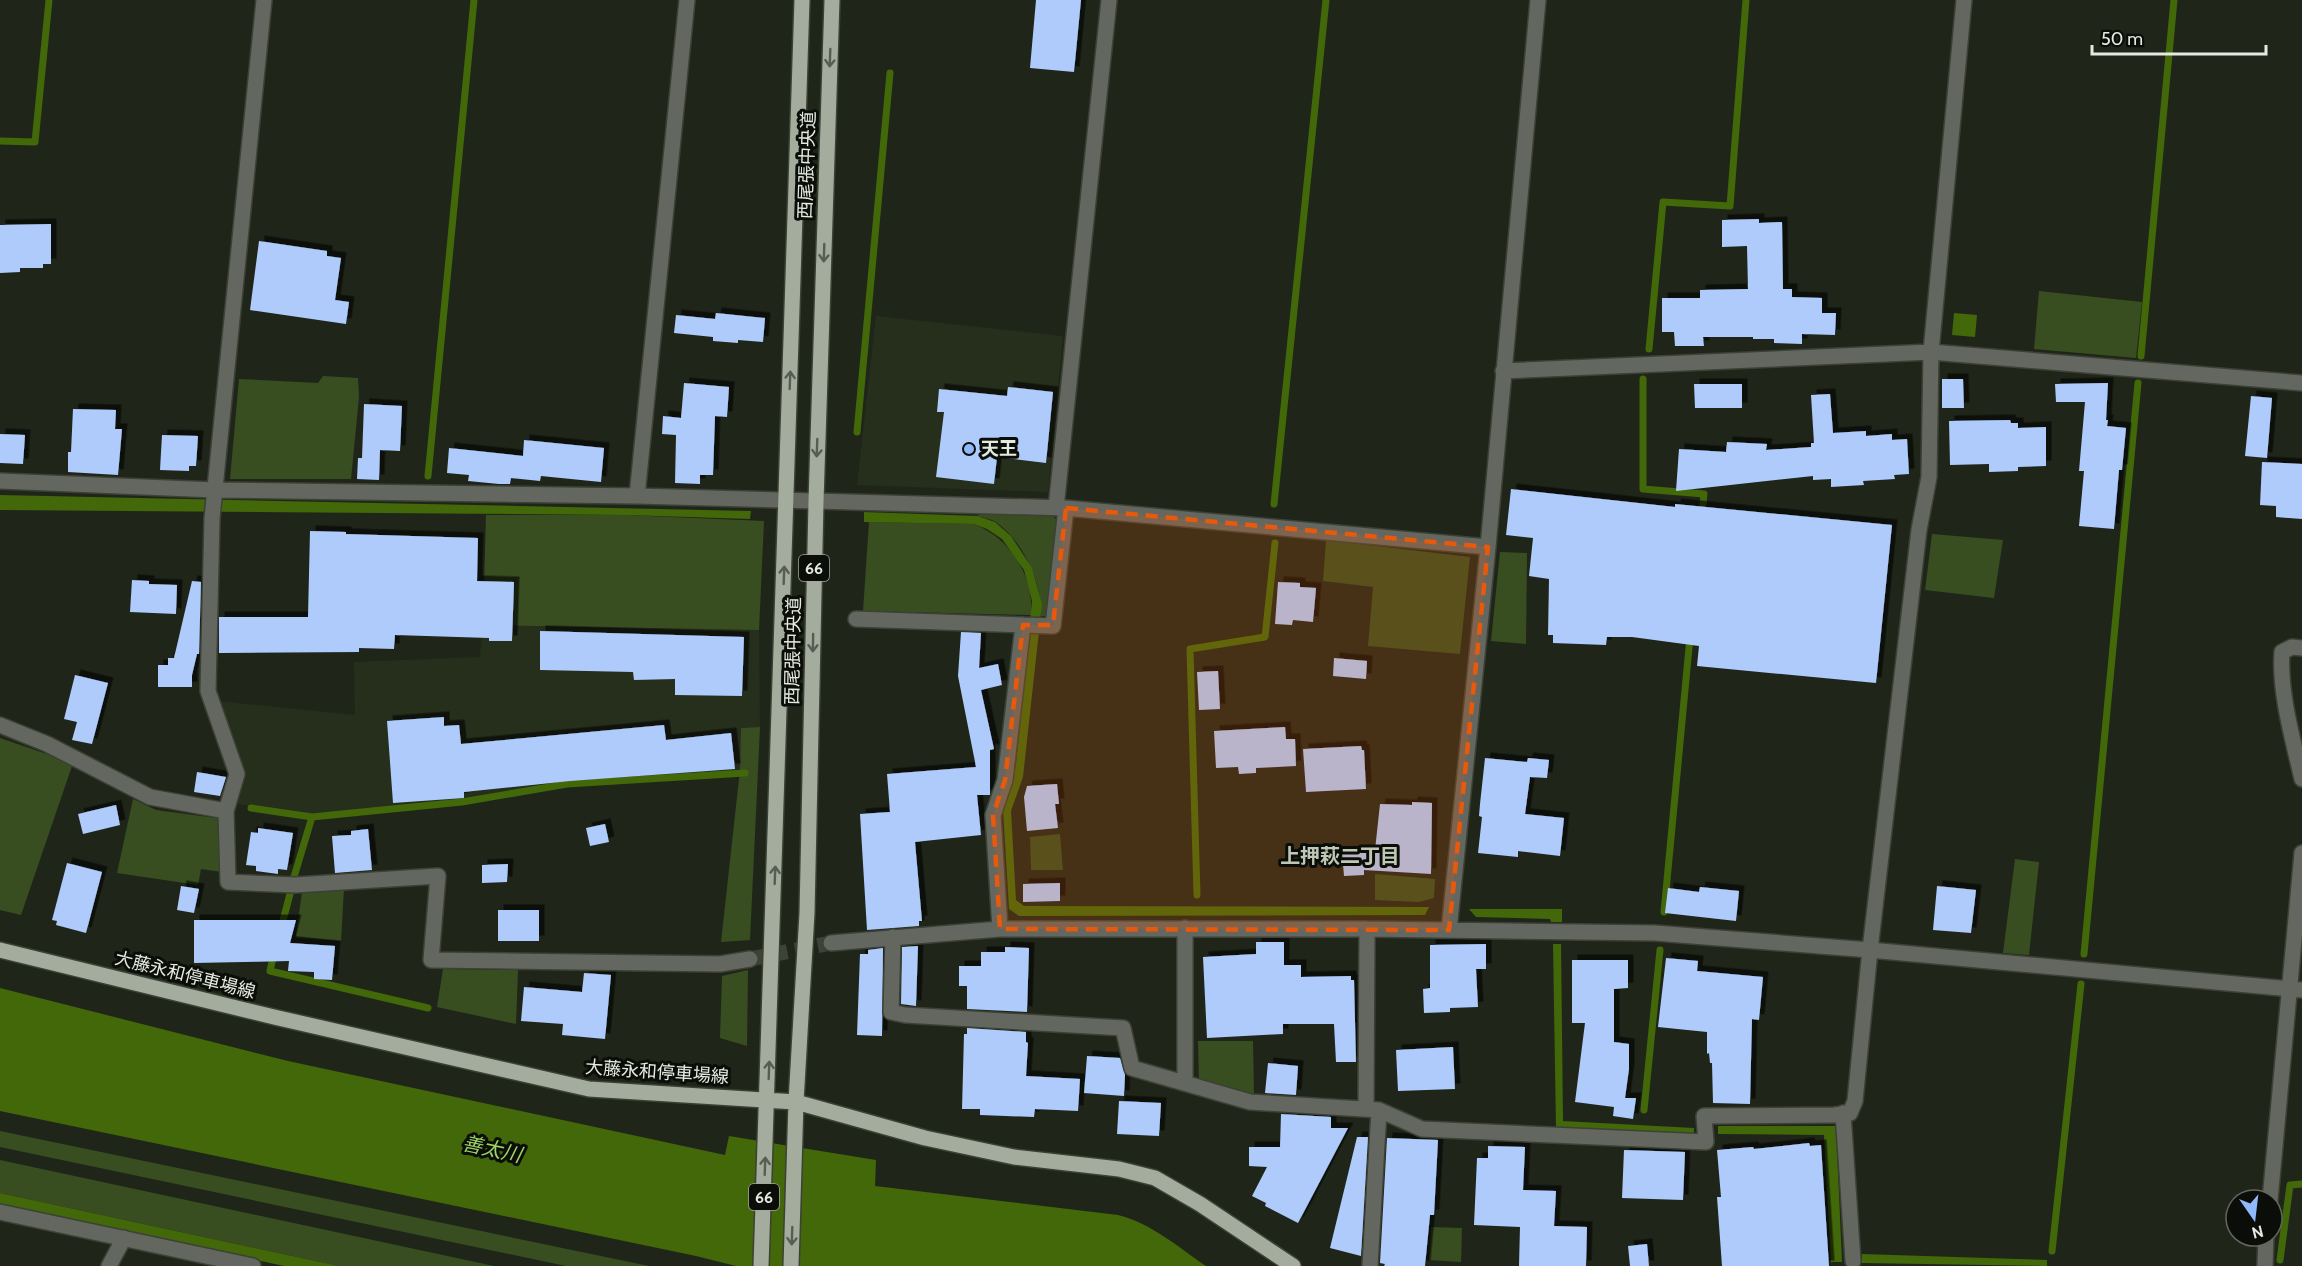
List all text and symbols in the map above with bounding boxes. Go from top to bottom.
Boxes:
scale bar [2092,18,2266,56]
text: 50 m [2101,28,2143,50]
one-way arrow [825,48,836,68]
street label: 西尾張中央道 [794,111,820,219]
one-way arrow [818,243,830,263]
one-way arrow [784,371,795,391]
one-way arrow [812,438,823,458]
place label: 天王 [981,438,1017,460]
marker: 天王 [962,442,976,456]
road number: 66 [799,555,829,581]
one-way arrow [778,566,789,586]
street label: 西尾張中央道 [781,597,805,705]
one-way arrow [807,633,818,653]
district label: 上押萩二丁目 [1280,844,1400,868]
one-way arrow [769,866,780,886]
street label: 大藤永和停車場線 [112,947,258,1003]
street label: 大藤永和停車場線 [584,1056,730,1088]
one-way arrow [763,1060,774,1080]
water label: 善太川 [460,1131,526,1167]
one-way arrow [760,1156,771,1176]
road number: 66 [749,1184,779,1210]
north arrow [2224,1188,2284,1248]
text: N [2250,1221,2265,1243]
one-way arrow [786,1225,797,1245]

